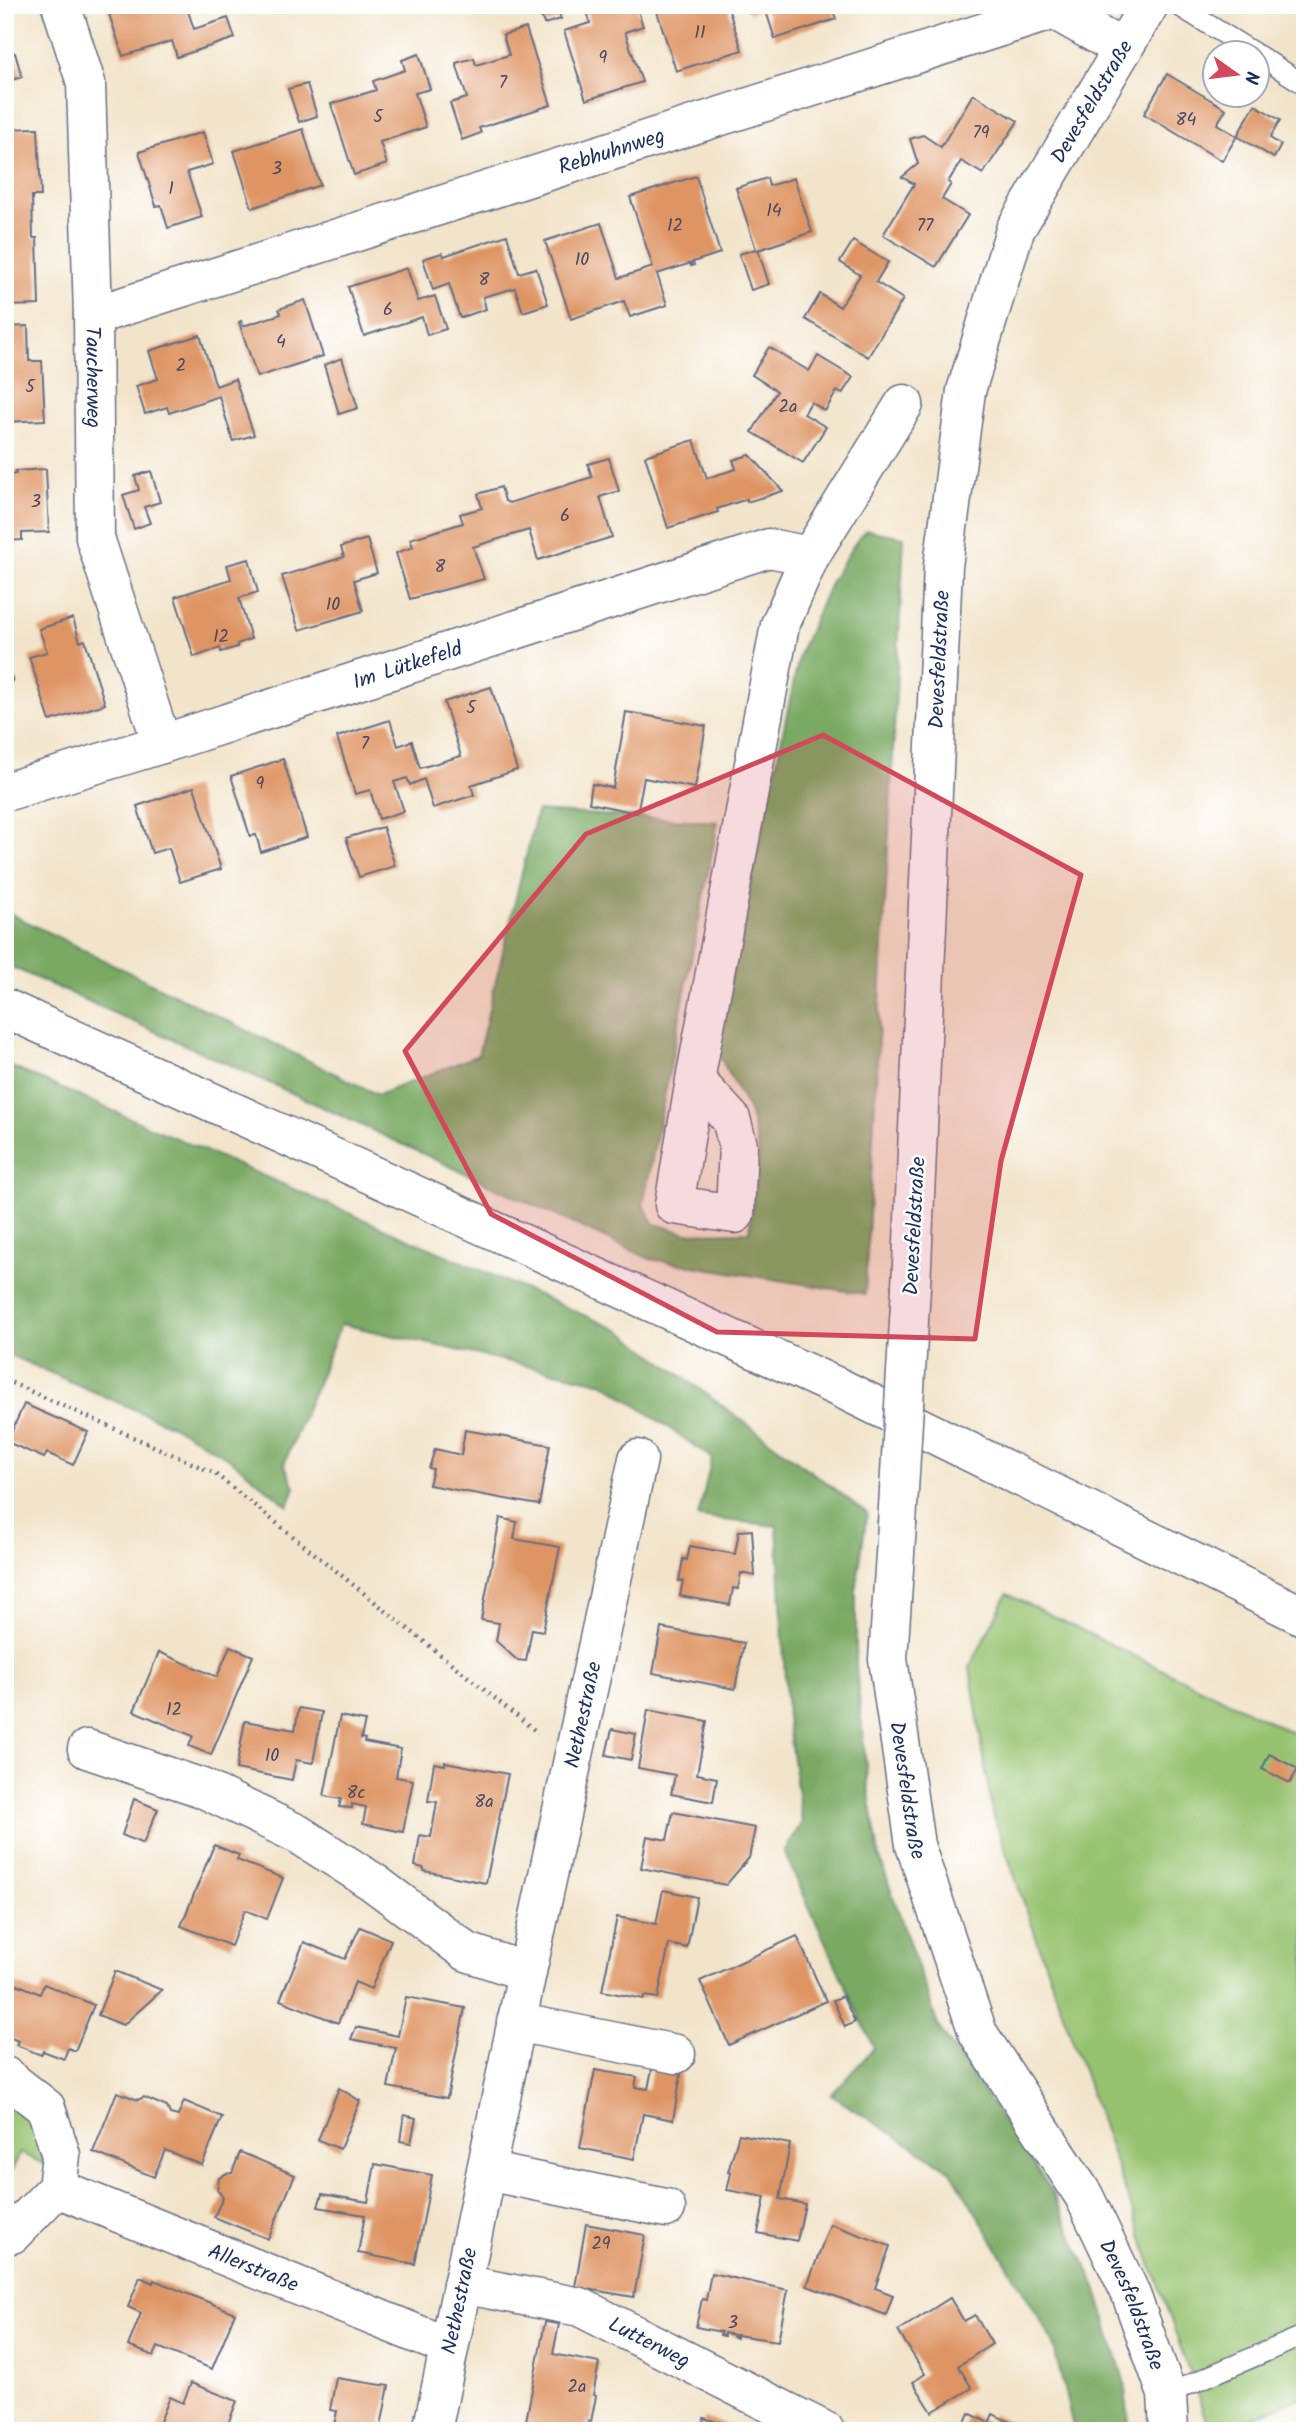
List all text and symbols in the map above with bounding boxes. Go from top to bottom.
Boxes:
house number: 11 [694,19,706,48]
street label: Devesfeldstraße [1043,34,1143,170]
north arrow [1202,38,1272,108]
house number: 9 [599,44,608,73]
text: N [1235,68,1267,87]
house number: 7 [499,69,508,98]
house number: 5 [373,103,384,132]
house number: 84 [1176,106,1196,135]
house number: 79 [972,119,990,148]
street label: Rebhuhnweg [554,120,669,185]
house number: 3 [272,155,282,184]
house number: 1 [168,175,174,204]
house number: 14 [766,197,782,226]
house number: 12 [667,212,683,241]
house number: 77 [917,212,934,241]
house number: 10 [575,246,589,275]
house number: 8 [479,266,490,295]
house number: 6 [383,296,393,325]
street label: Taucherweg [75,326,109,428]
house number: 4 [276,328,286,357]
house number: 2 [176,352,186,381]
house number: 5 [25,373,36,402]
house number: 2a [779,393,797,422]
house number: 3 [31,488,41,517]
house number: 6 [560,502,570,531]
house number: 8 [435,553,446,582]
street label: Devesfeldstraße [921,589,960,730]
house number: 10 [326,591,340,620]
house number: 12 [213,623,229,652]
street label: Im Lütkefeld [349,633,467,699]
house number: 5 [466,694,477,723]
house number: 7 [361,730,370,759]
house number: 9 [256,770,265,799]
street label: Devesfeldstraße [895,1155,936,1296]
street label: Nethestraße [557,1658,612,1771]
house number: 12 [166,1696,182,1725]
street label: Devesfeldstraße [879,1719,934,1865]
house number: 10 [265,1742,279,1771]
house number: 8c [347,1779,365,1808]
house number: 8a [474,1788,494,1817]
house number: 29 [591,2230,611,2259]
street label: Devesfeldstraße [1089,2234,1172,2376]
street label: Allerstraße [203,2236,304,2302]
street label: Nethestraße [433,2244,488,2357]
street label: Lutterweg [602,2309,695,2378]
house number: 3 [728,2309,738,2338]
house number: 2a [568,2373,586,2402]

